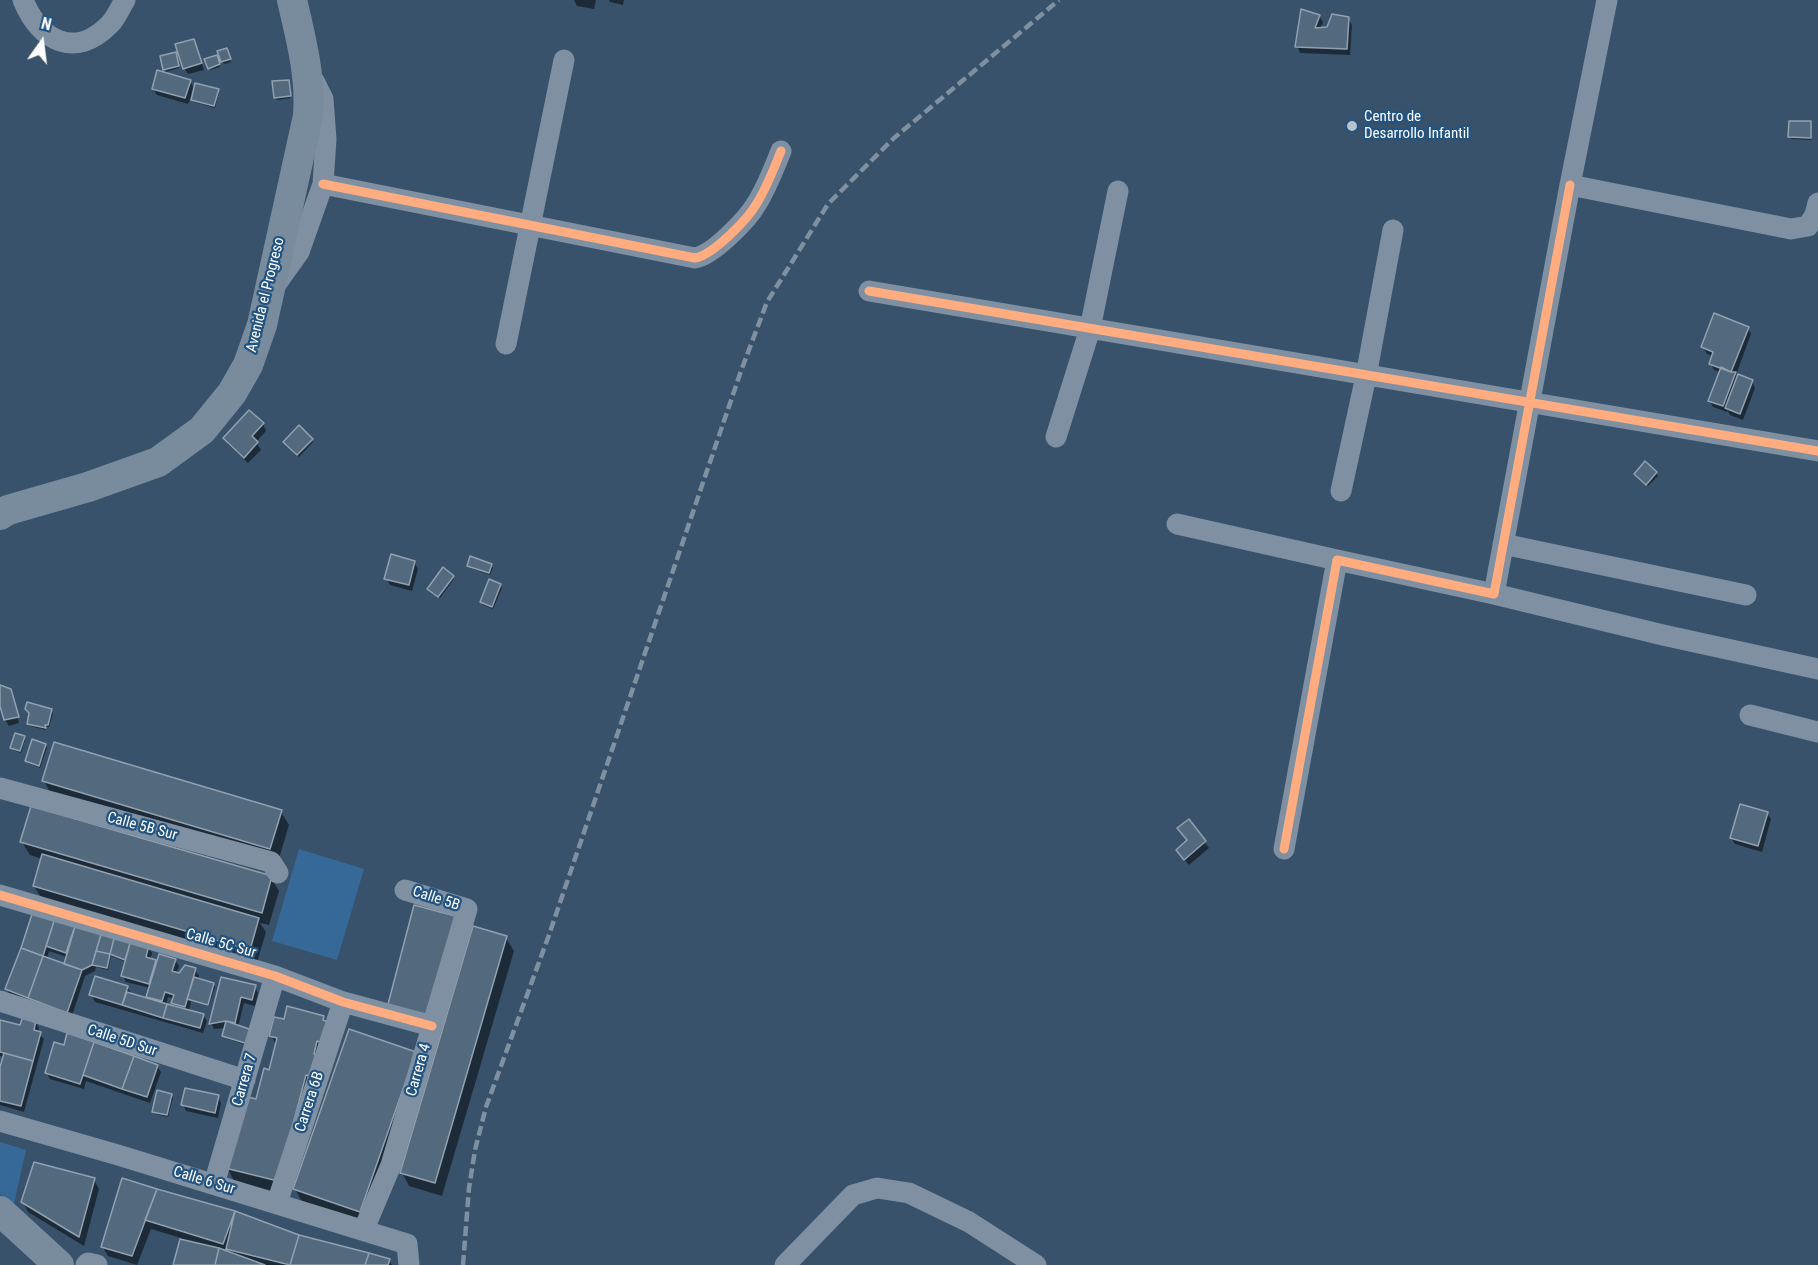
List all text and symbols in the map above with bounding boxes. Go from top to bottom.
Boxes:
north arrow [12,12,72,72]
text: N [39,14,54,34]
place label: Centro de Desarrollo Infantil [1364,108,1470,143]
marker: Centro de Desarrollo Infantil [1345,119,1359,133]
street label: Avenida el Progreso [243,236,289,354]
street label: Calle 5B Sur [105,809,179,845]
street label: Calle 5B [410,883,462,915]
street label: Calle 5C Sur [184,925,258,963]
street label: Calle 5D Sur [85,1021,159,1061]
street label: Carrera 4 [403,1042,435,1098]
street label: Carrera 7 [229,1052,261,1108]
street label: Carrera 6B [292,1070,328,1134]
street label: Calle 6 Sur [171,1163,237,1199]

